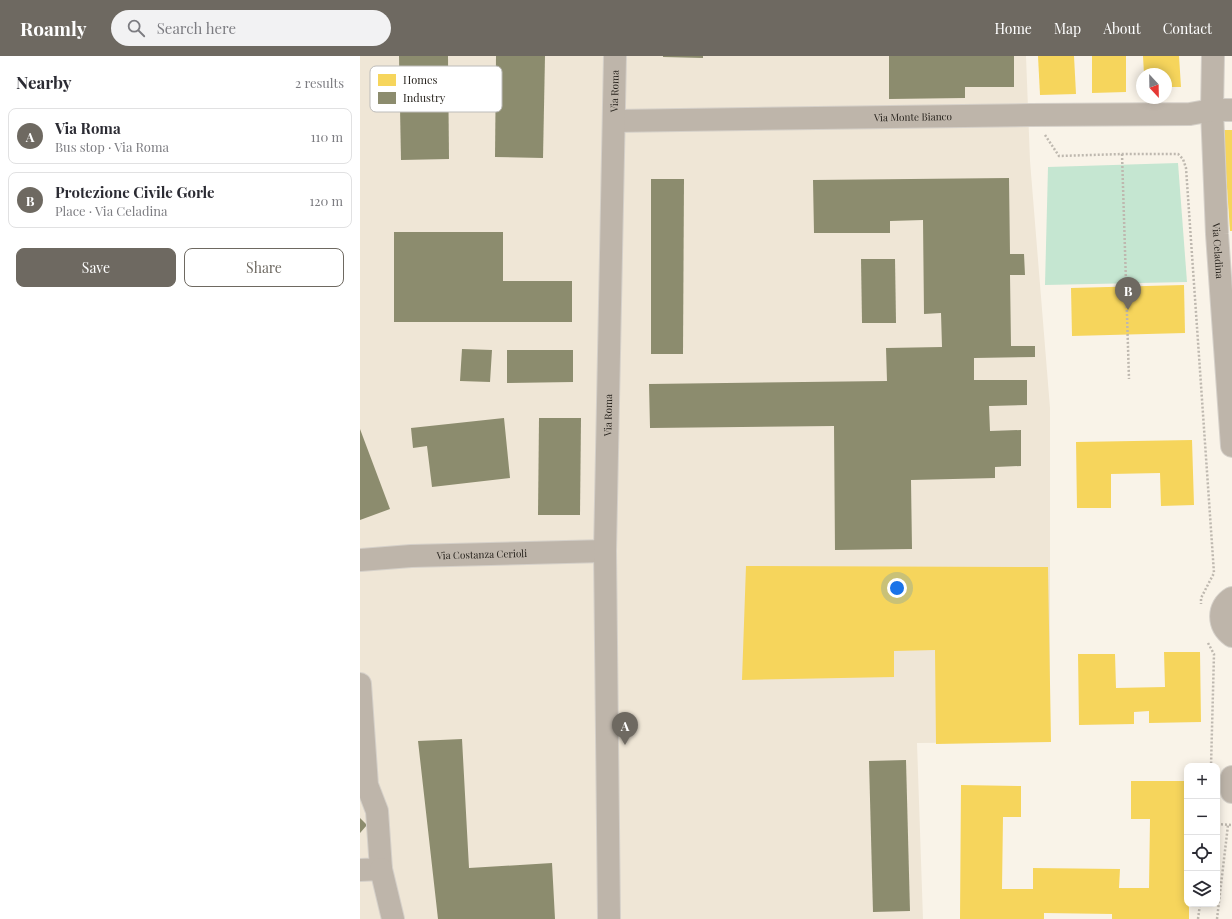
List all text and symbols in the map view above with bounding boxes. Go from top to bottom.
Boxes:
search box [111,10,391,46]
text: Roamly [20,15,87,41]
icon: search [125,17,147,39]
text: Search here [157,18,236,38]
text: Home [994,19,1032,38]
text: Map [1054,19,1081,38]
text: About [1103,19,1141,38]
text: Contact [1163,19,1212,38]
legend [370,66,502,112]
north arrow [1136,68,1172,104]
street label: Via Roma [607,70,622,113]
text: Nearby [16,71,71,93]
text: Homes [403,72,437,87]
text: 2 results [295,74,344,91]
text: Industry [403,90,446,105]
street label: Via Monte Bianco [873,109,953,124]
text: Via Roma [55,118,121,138]
text: A [26,128,34,145]
text: 110 m [311,128,343,145]
text: Bus stop · Via Roma [55,138,169,155]
text: Protezione Civile Gorle [55,182,215,202]
text: B [26,192,34,209]
text: 120 m [309,192,343,209]
text: Place · Via Celadina [55,202,168,219]
street label: Via Celadina [1210,222,1227,279]
button: Save [16,248,176,287]
button: Share [184,248,344,287]
pin: B [1115,277,1141,310]
street label: Via Roma [600,394,615,437]
street label: Via Costanza Cerioli [435,546,527,562]
your location [887,578,907,598]
pin: A [612,712,638,745]
map controls [1184,763,1220,907]
button: + [1184,763,1220,799]
button: − [1184,799,1220,835]
button: locate [1184,835,1220,871]
button: layers [1184,871,1220,907]

